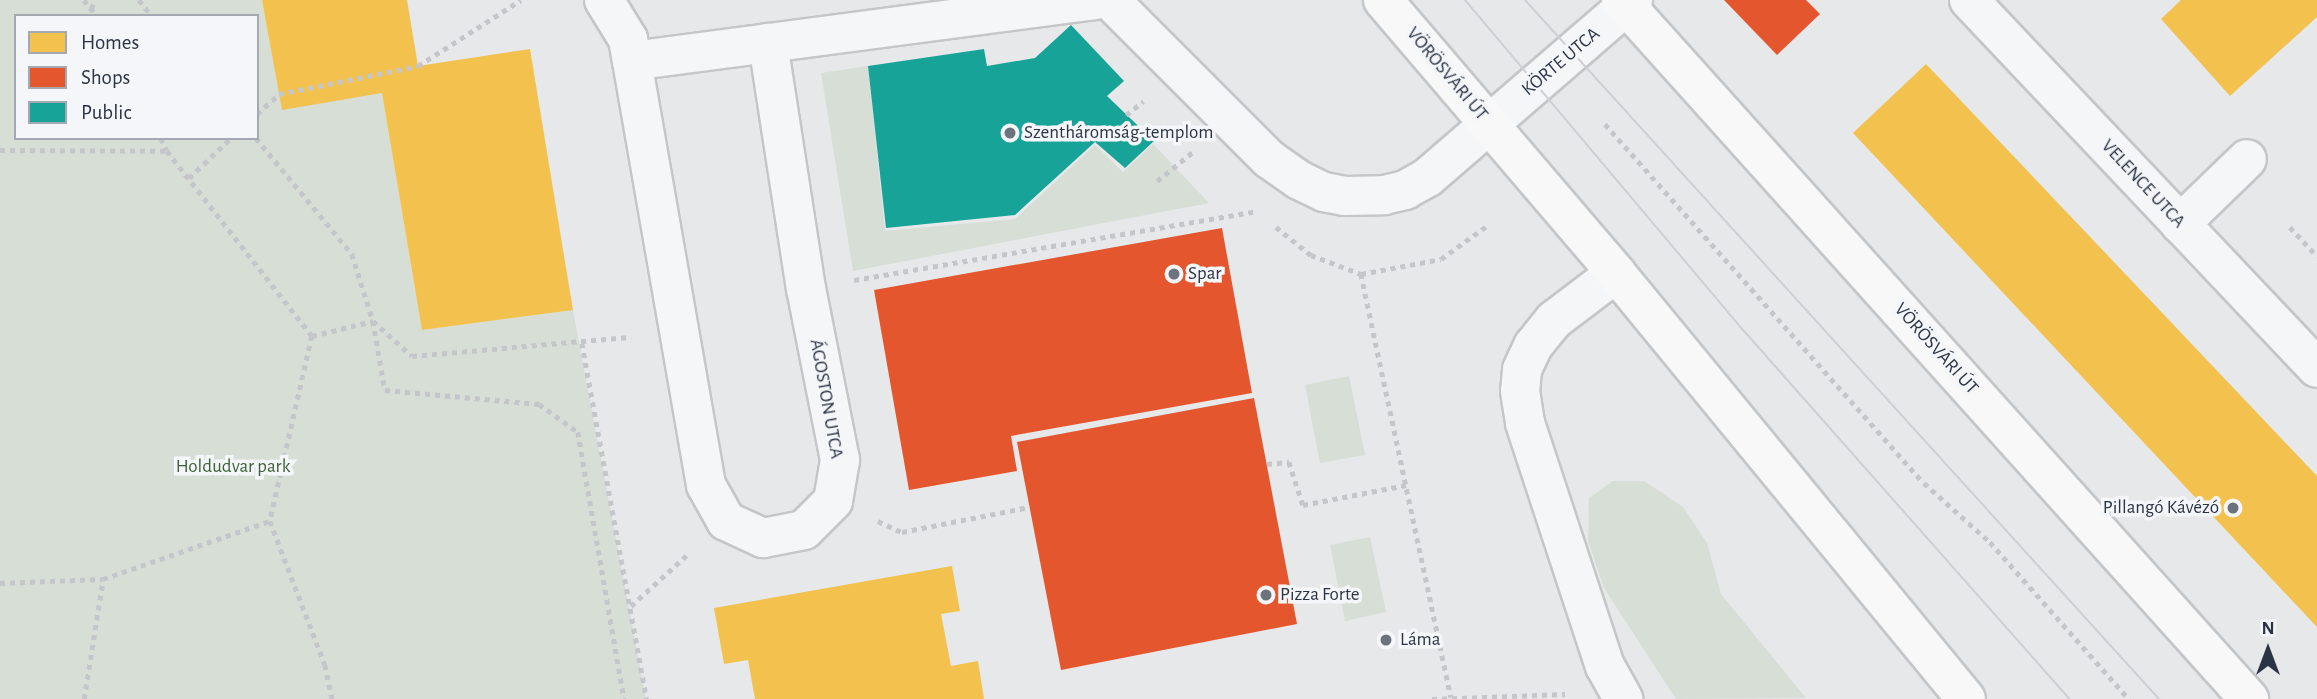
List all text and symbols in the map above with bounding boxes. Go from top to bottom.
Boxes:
legend [14,14,259,140]
street label: VÖRÖSVÁRI ÚT [1401,23,1493,125]
street label: KÖRTE UTCA [1517,23,1605,101]
text: Homes [81,32,139,53]
text: Shops [81,67,130,88]
text: Public [81,102,131,123]
place label: Szentháromság-templom [1024,122,1213,144]
marker: Szentháromság-templom [1002,125,1018,141]
street label: VELENCE UTCA [2096,135,2190,233]
place label: Spar [1188,263,1221,285]
marker: Spar [1166,266,1182,282]
street label: VÖRÖSVÁRI ÚT [1889,299,1983,399]
street label: ÁGOSTON UTCA [804,337,848,461]
park label: Holdudvar park [176,456,290,478]
place label: Pillangó Kávézó [2103,497,2219,519]
marker: Pillangó Kávézó [2225,500,2241,516]
place label: Pizza Forte [1280,584,1359,606]
marker: Pizza Forte [1258,587,1274,603]
north arrow [2233,615,2303,685]
text: N [2261,619,2275,638]
place label: Láma [1400,629,1440,651]
marker: Láma [1378,632,1394,648]

